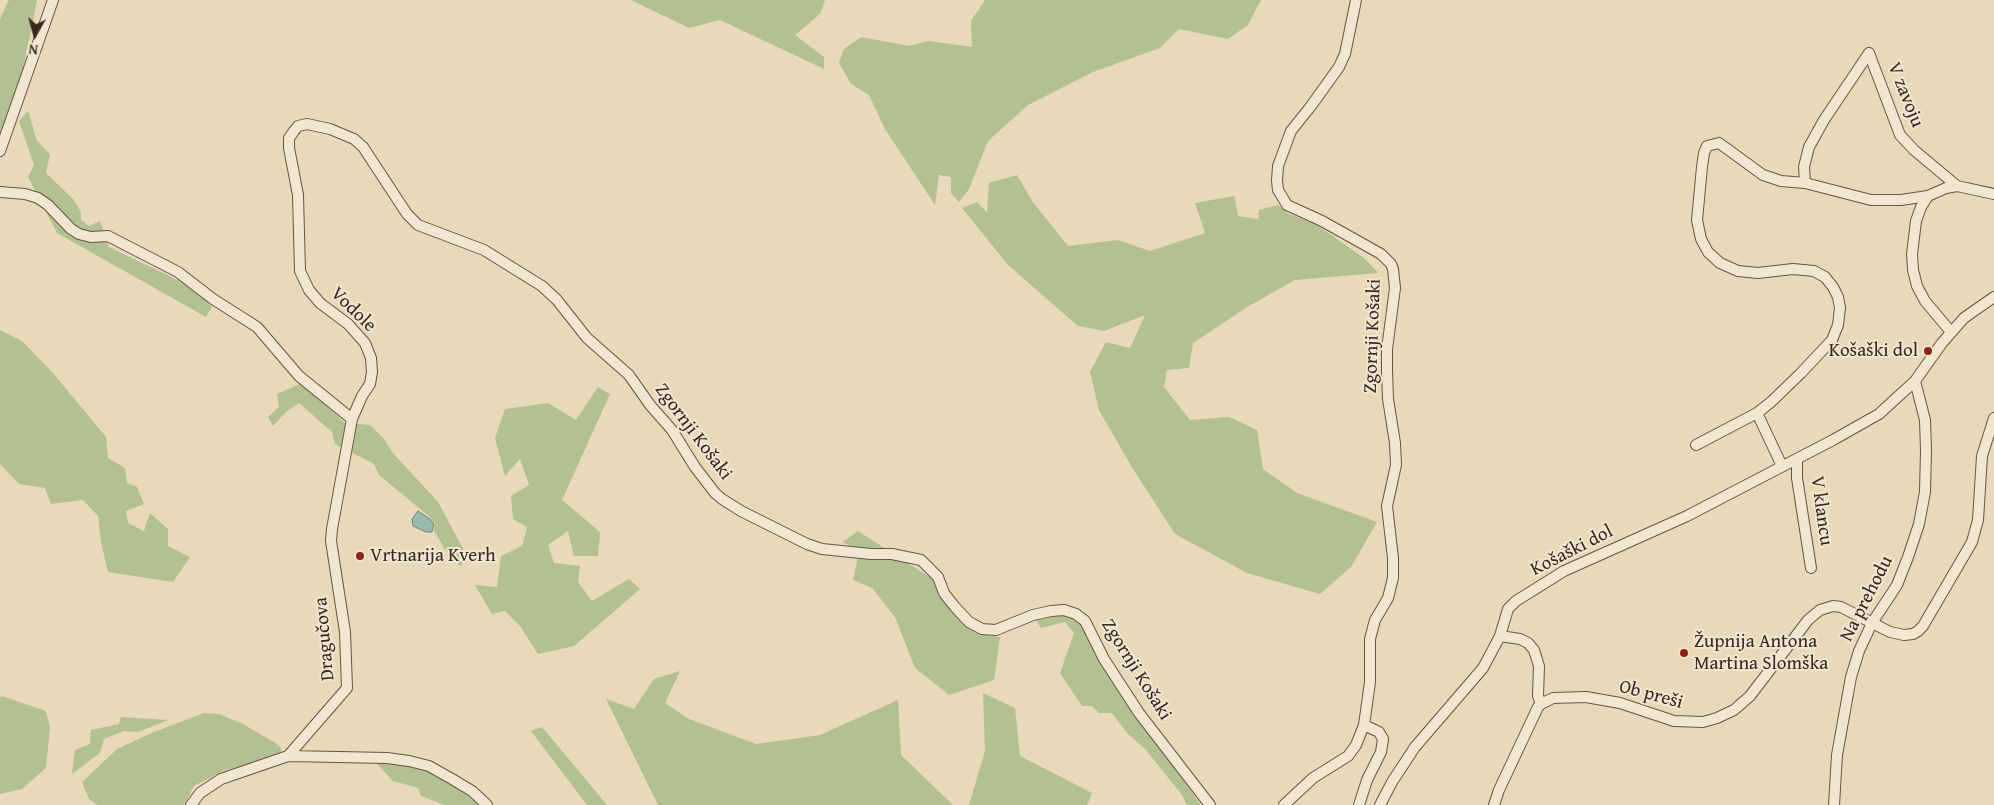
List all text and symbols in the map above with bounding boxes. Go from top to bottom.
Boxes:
north arrow [10,10,60,60]
text: N [27,39,39,60]
street label: V zavoju [1882,59,1928,131]
street label: Zgornji Košaki [1360,278,1386,394]
street label: Vodole [325,283,381,337]
place label: Košaški dol [1829,340,1918,362]
marker: Košaški dol [1922,345,1934,357]
street label: Zgornji Košaki [649,379,737,485]
street label: V klancu [1805,475,1837,547]
street label: Košaški dol [1527,521,1617,581]
place label: Vrtnarija Kverh [370,545,496,567]
marker: Vrtnarija Kverh [354,550,366,562]
street label: Na prehodu [1836,552,1898,646]
street label: Dragučova [310,596,340,682]
street label: Zgornji Košaki [1096,615,1176,725]
place label: Župnija Antona Martina Slomška [1694,631,1828,675]
marker: Župnija Antona Martina Slomška [1678,647,1690,659]
street label: Ob preši [1617,676,1685,714]

